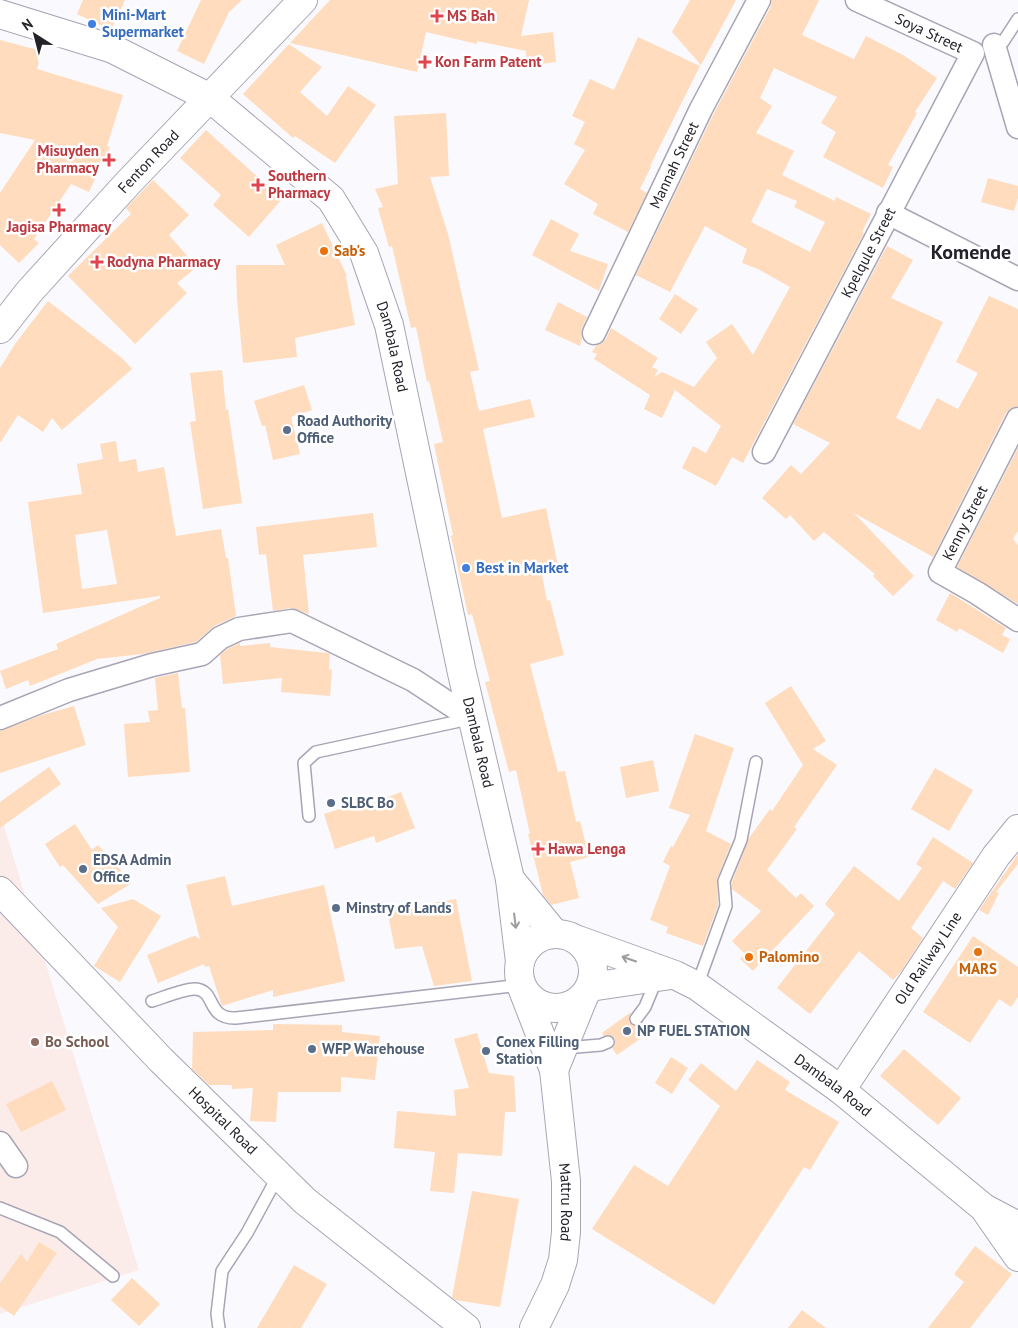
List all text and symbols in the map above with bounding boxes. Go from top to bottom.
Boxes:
place label: Mini-Mart Supermarket [102,5,185,41]
place label: MS Bah [447,6,495,25]
street label: Soya Street [892,9,966,56]
north arrow [10,10,60,60]
marker: MS Bah [431,10,443,22]
text: N [18,14,36,34]
marker: Mini-Mart Supermarket [86,18,98,30]
place label: Kon Farm Patent [435,52,542,71]
marker: Kon Farm Patent [419,56,431,68]
street label: Mannah Street [645,119,703,211]
street label: Fenton Road [113,125,183,197]
place label: Misuyden Pharmacy [37,141,100,177]
marker: Misuyden Pharmacy [103,154,115,166]
place label: Southern Pharmacy [268,166,331,202]
marker: Southern Pharmacy [252,179,264,191]
marker: Jagisa Pharmacy [53,204,65,216]
street label: Kpelqule Street [836,204,899,301]
place label: Jagisa Pharmacy [6,217,112,236]
district label: Komende [931,239,1011,265]
place label: Sab's [334,241,365,260]
marker: Sab's [318,245,330,257]
place label: Rodyna Pharmacy [107,252,221,271]
marker: Rodyna Pharmacy [91,256,103,268]
street label: Dambala Road [372,299,413,394]
place label: Road Authority Office [297,411,393,447]
marker: Road Authority Office [281,424,293,436]
street label: Kenny Street [938,482,991,563]
place label: Best in Market [476,558,569,577]
marker: Best in Market [460,562,472,574]
street label: Dambala Road [459,695,498,790]
place label: SLBC Bo [341,793,394,812]
marker: SLBC Bo [325,797,337,809]
place label: Hawa Lenga [548,839,626,858]
marker: Hawa Lenga [532,843,544,855]
place label: EDSA Admin Office [93,850,172,886]
marker: EDSA Admin Office [77,863,89,875]
place label: Minstry of Lands [346,898,452,917]
marker: Minstry of Lands [330,902,342,914]
street label: Old Railway Line [890,908,966,1008]
one-way arrow [510,912,520,928]
marker: MARS [972,946,984,958]
place label: Palomino [759,947,819,966]
marker: Palomino [743,951,755,963]
one-way arrow [621,953,637,963]
place label: MARS [959,959,997,978]
place label: NP FUEL STATION [637,1021,750,1040]
marker: NP FUEL STATION [621,1025,633,1037]
place label: Bo School [45,1032,109,1051]
place label: Conex Filling Station [496,1032,579,1068]
marker: Bo School [29,1036,41,1048]
place label: WFP Warehouse [322,1039,425,1058]
marker: WFP Warehouse [306,1043,318,1055]
marker: Conex Filling Station [480,1045,492,1057]
street label: Dambala Road [791,1049,876,1120]
street label: Hospital Road [185,1082,262,1158]
street label: Mattru Road [555,1162,576,1242]

